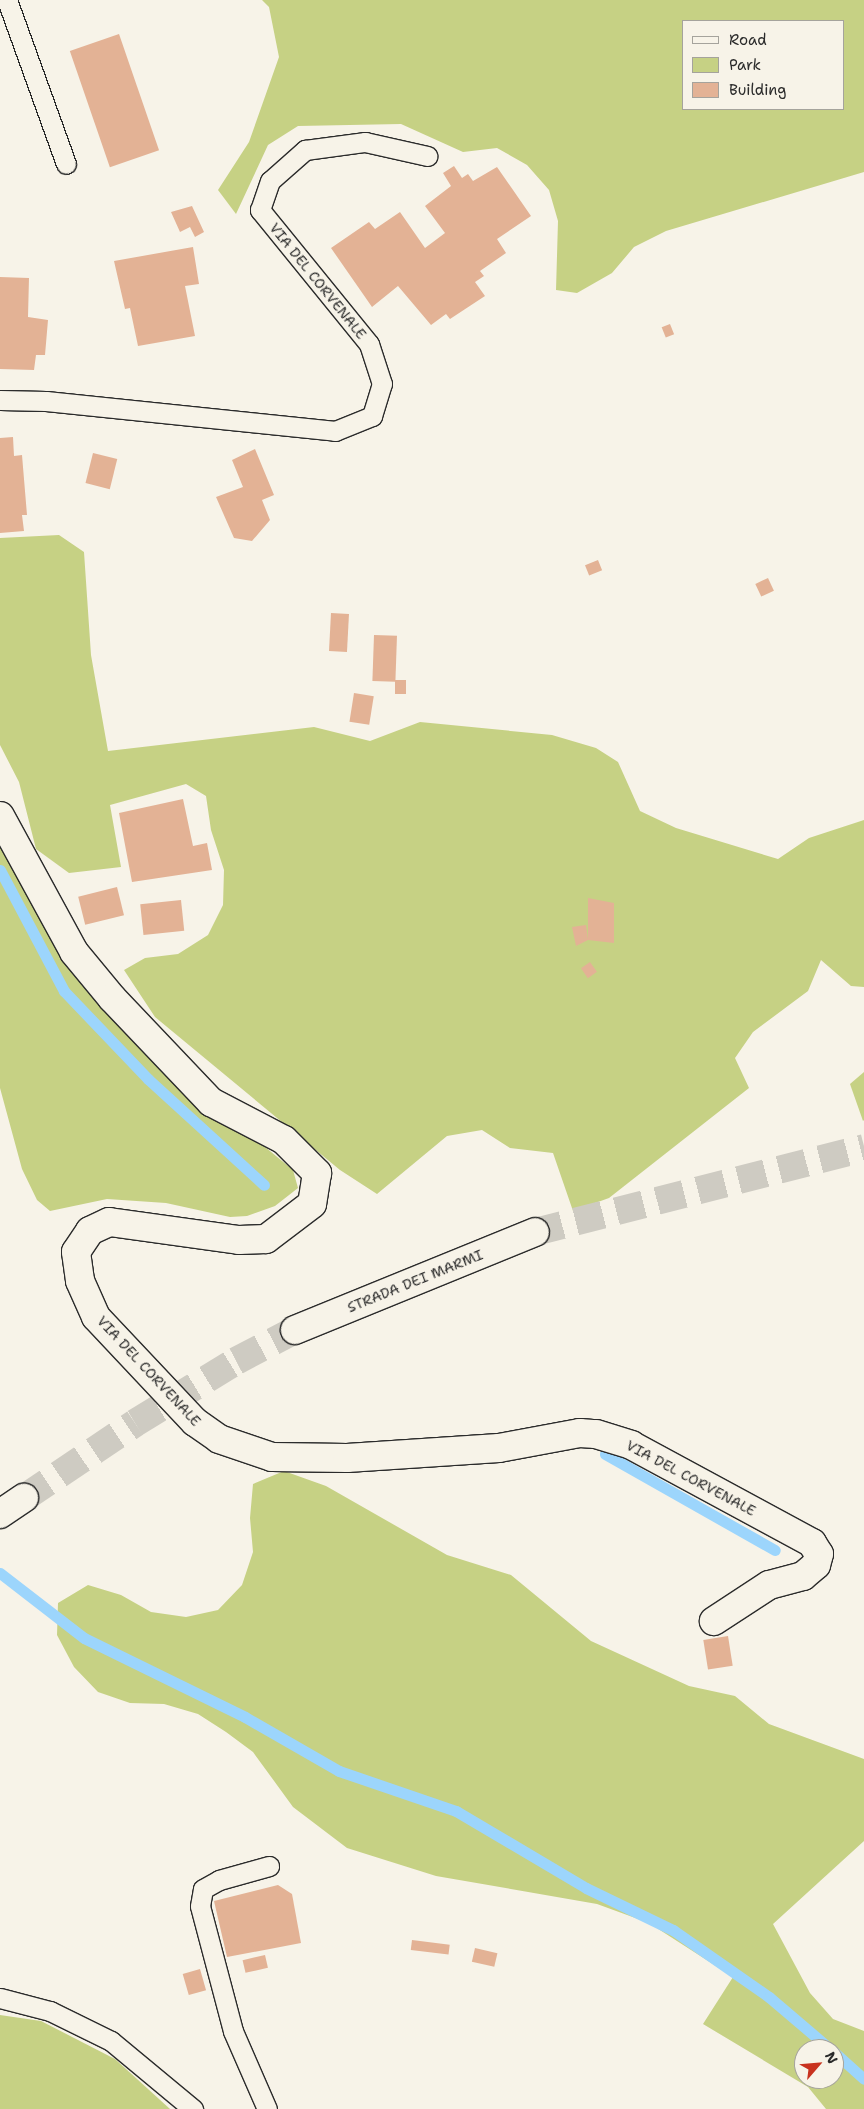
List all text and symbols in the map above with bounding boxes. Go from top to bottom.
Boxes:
legend [682,20,844,110]
text: Road [729,30,767,50]
text: Park [729,55,761,75]
text: Building [729,80,786,100]
street label: VIA DEL CORVENALE [266,220,370,342]
street label: STRADA DEI MARMI [345,1246,485,1316]
street label: VIA DEL CORVENALE [94,1312,204,1430]
street label: VIA DEL CORVENALE [623,1437,759,1519]
north arrow [794,2039,844,2089]
text: N [821,2049,842,2067]

